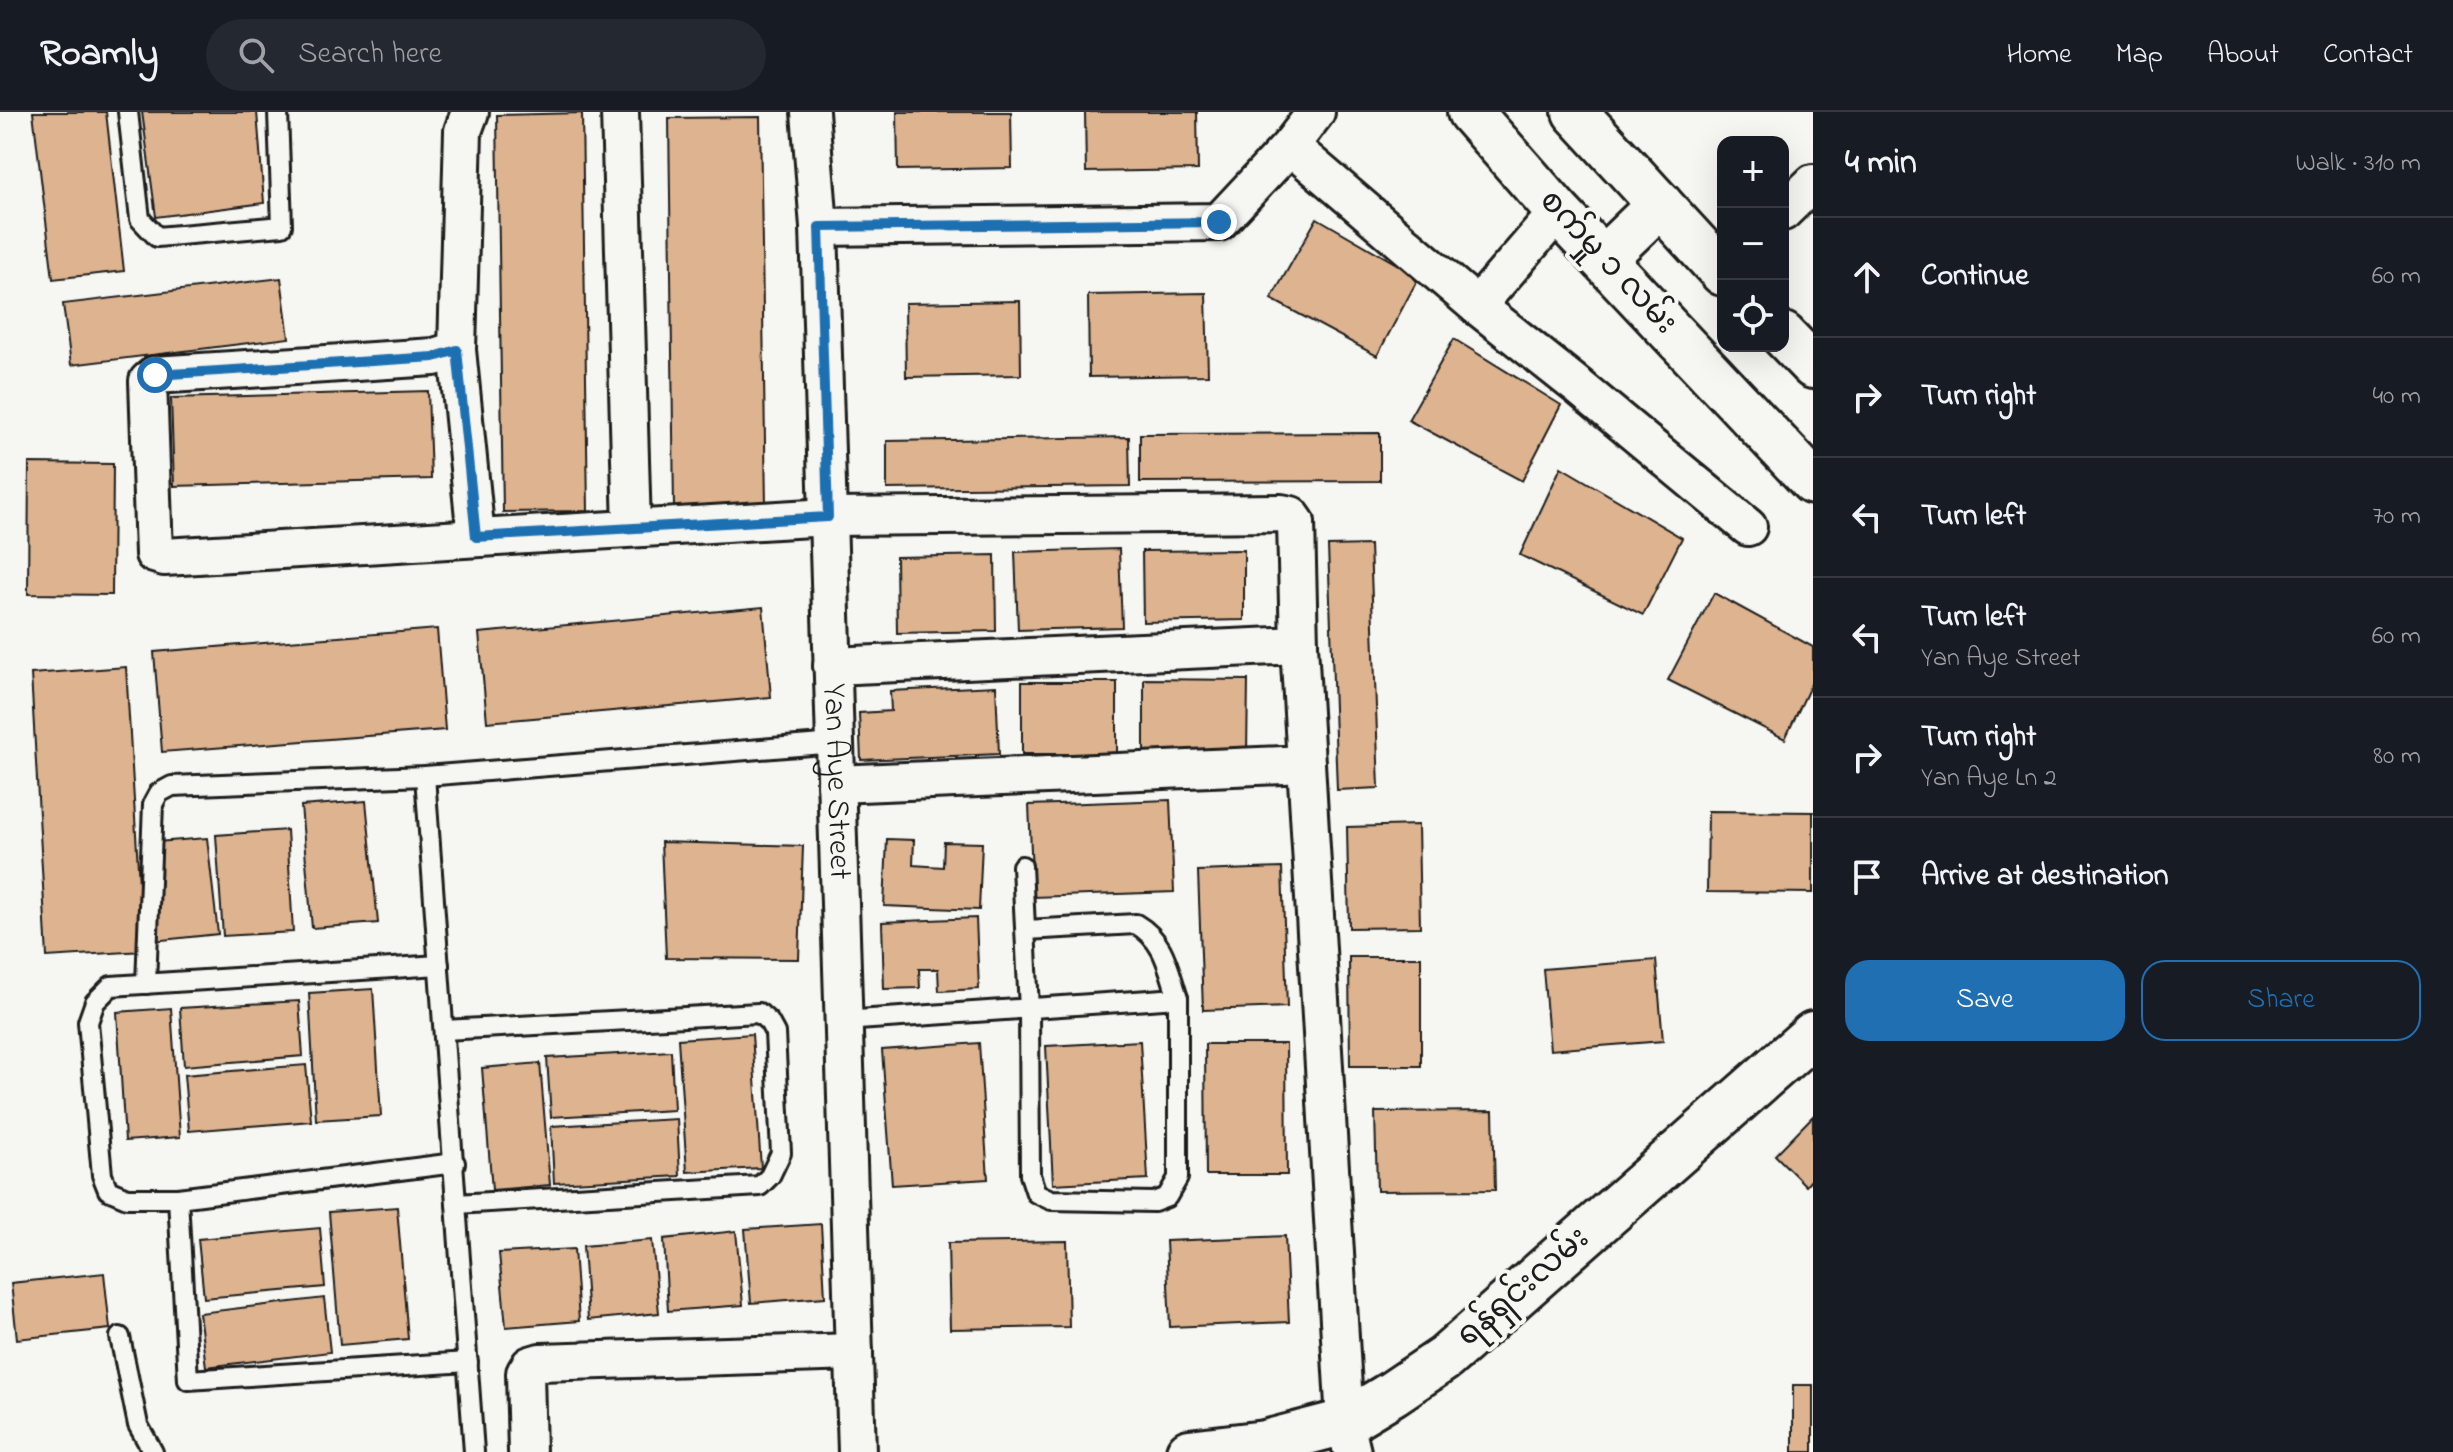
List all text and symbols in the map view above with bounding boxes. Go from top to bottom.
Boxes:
search box [206,19,766,91]
text: Roamly [40,27,158,83]
icon: search [234,33,278,77]
text: Search here [298,33,442,77]
text: Home [2006,35,2072,76]
text: Map [2116,35,2163,76]
text: About [2207,35,2279,76]
text: Contact [2323,35,2413,76]
map controls [1717,136,1789,352]
button: + [1717,136,1789,208]
text: 4 min [1845,139,1917,189]
text: Walk · 310 m [2296,145,2421,183]
street label: စက်မှု ၁ လမ်း [1527,178,1689,346]
route end [1201,204,1237,240]
button: − [1717,208,1789,280]
icon: ahead [1845,255,1889,299]
text: Continue [1921,255,2029,299]
text: 60 m [2372,258,2421,296]
button: locate [1717,280,1789,352]
route start [137,357,173,393]
icon: right [1845,375,1889,419]
text: Turn right [1921,375,2036,419]
text: 40 m [2372,378,2421,416]
icon: left [1845,495,1889,539]
text: Turn left [1921,495,2026,539]
text: 70 m [2372,498,2421,536]
text: Turn left [1921,596,2026,640]
icon: left [1845,615,1889,659]
text: 60 m [2372,618,2421,656]
text: Yan Aye Street [1921,640,2080,678]
street label: Yan Aye Street [810,683,863,880]
text: Turn right [1921,716,2036,760]
icon: right [1845,735,1889,779]
text: 80 m [2373,738,2421,776]
text: Yan Aye Ln 2 [1921,760,2057,798]
icon: arrive [1845,855,1889,899]
text: Arrive at destination [1921,855,2169,899]
button: Save [1845,960,2125,1041]
button: Share [2141,960,2421,1041]
street label: ရန်ရှင်းလမ်း [1445,1215,1601,1359]

